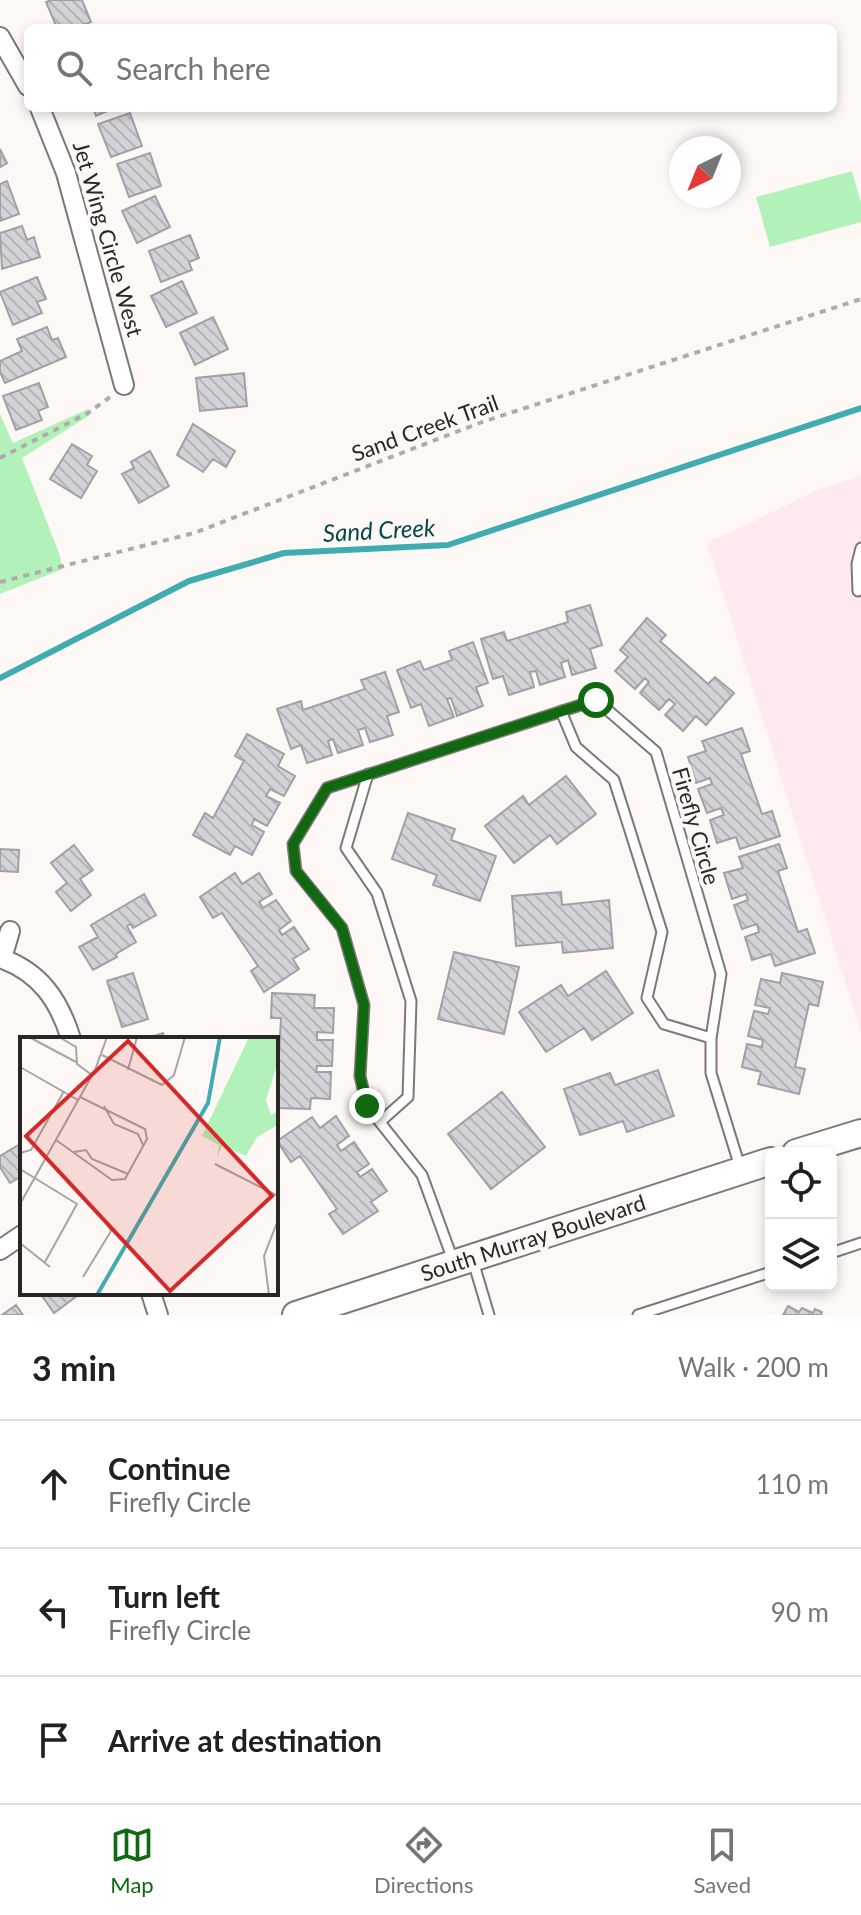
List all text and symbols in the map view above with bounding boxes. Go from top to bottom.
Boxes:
search box [24,24,837,112]
icon: search [52,46,96,90]
text: Search here [116,50,271,86]
north arrow [669,136,741,208]
street label: Jet Wing Circle West [68,138,149,340]
street label: Sand Creek Trail [348,388,502,467]
water label: Sand Creek [322,512,436,547]
route start [578,682,614,718]
street label: Firefly Circle [667,764,726,888]
inset map [20,1037,278,1295]
route end [349,1088,385,1124]
map controls [765,1147,837,1291]
button: locate [765,1147,837,1219]
street label: South Murray Boulevard [417,1188,649,1287]
button: layers [765,1219,837,1291]
text: 3 min [32,1347,116,1388]
text: Walk · 200 m [678,1351,829,1383]
text: Continue [108,1450,231,1486]
icon: ahead [32,1462,76,1506]
text: 110 m [756,1468,829,1500]
text: Firefly Circle [108,1486,251,1518]
text: Turn left [108,1578,220,1614]
icon: left [32,1590,76,1634]
text: 90 m [771,1596,829,1628]
text: Firefly Circle [108,1614,251,1646]
icon: arrive [32,1718,76,1762]
text: Arrive at destination [108,1722,382,1758]
tab: Map [110,1823,154,1898]
tab: Directions [374,1823,473,1898]
tab: Saved [693,1823,751,1898]

